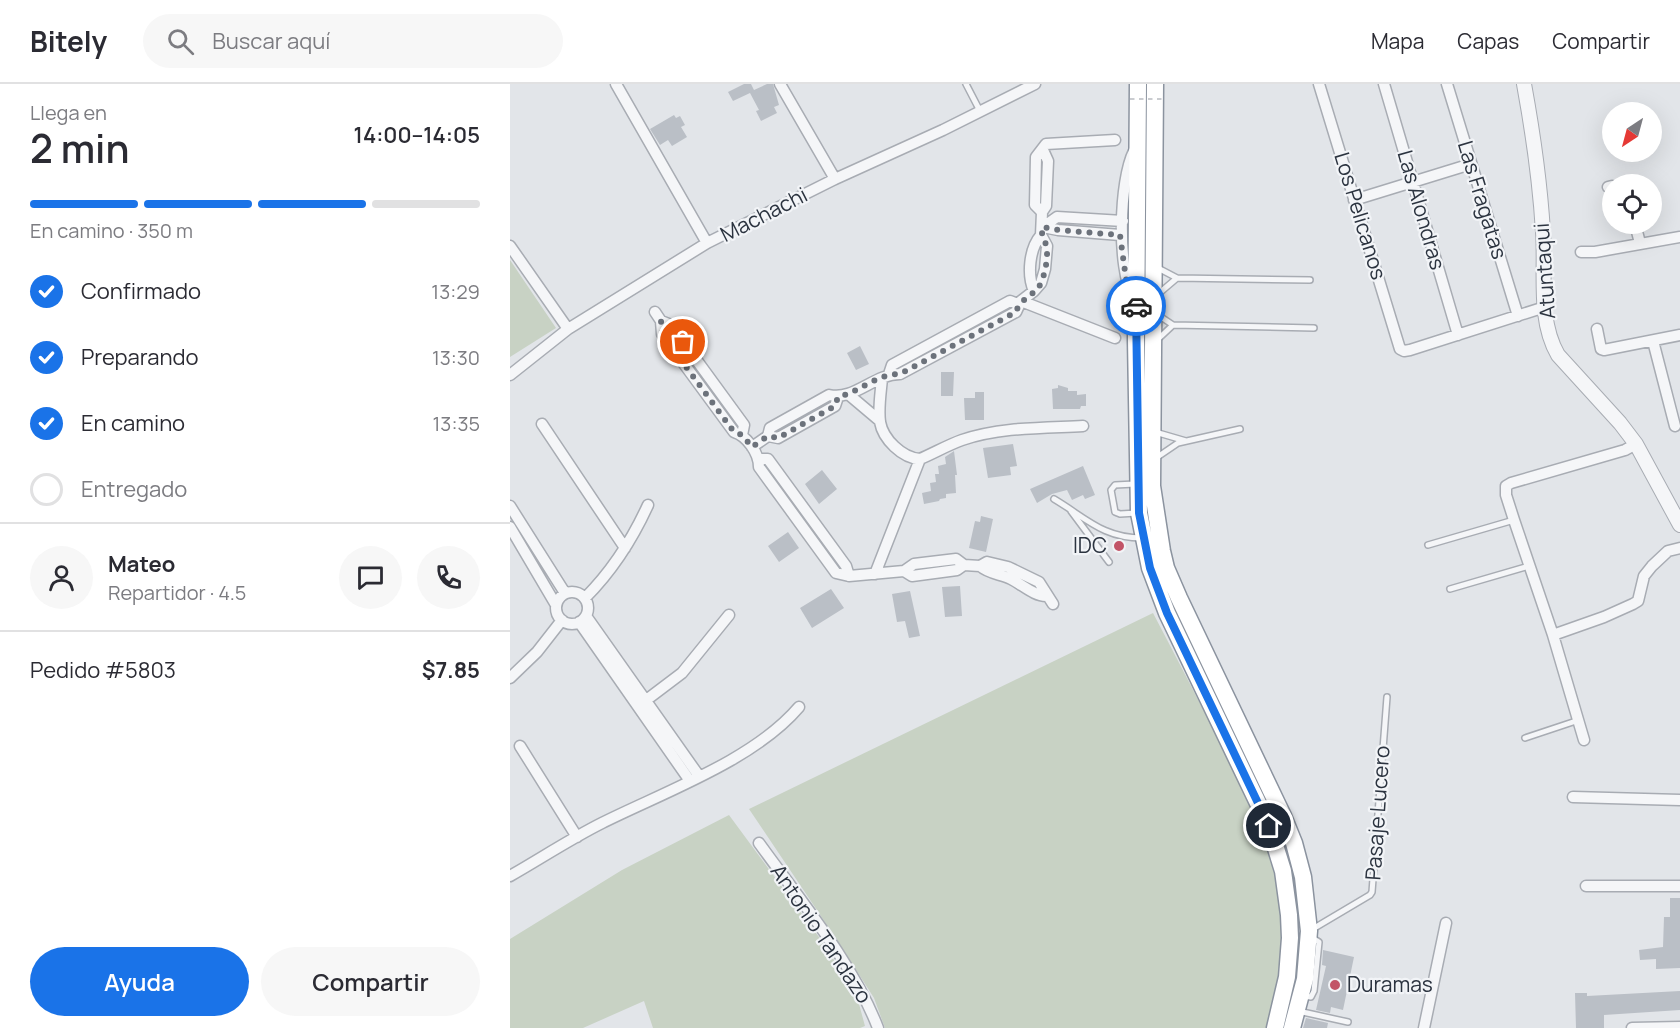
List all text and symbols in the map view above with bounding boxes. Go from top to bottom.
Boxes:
search box [143,14,563,68]
text: Bitely [30,22,107,60]
icon: search [164,25,197,58]
text: Buscar aquí [212,26,331,56]
text: Mapa [1371,27,1424,55]
text: Capas [1457,27,1519,55]
text: Compartir [1552,27,1650,55]
text: Llega en [30,99,107,126]
north arrow [1602,102,1662,162]
map controls [1602,102,1662,234]
text: 14:00–14:05 [354,120,480,150]
text: 2 min [30,121,129,175]
street label: Las Fragatas [1452,137,1514,262]
street label: Las Alondras [1392,147,1452,273]
street label: Los Pelicanos [1328,149,1394,283]
button: locate [1602,174,1662,234]
street label: Machachi [715,180,812,248]
text: En camino · 350 m [30,217,193,244]
street label: Atuntaqui [1527,222,1561,320]
icon: check [30,275,63,308]
text: Confirmado [81,276,201,306]
courier [1106,276,1166,336]
text: 13:29 [431,278,480,305]
icon: car [1120,290,1153,323]
pin [657,316,708,367]
icon: bag [666,325,699,358]
icon: check [30,341,63,374]
text: Preparando [81,342,199,372]
text: 13:30 [432,344,480,371]
icon: check [30,407,63,440]
text: En camino [81,408,185,438]
text: 13:35 [433,410,480,437]
text: Entregado [81,474,187,504]
place label: IDC [1073,531,1107,559]
marker: IDC [1112,539,1126,553]
button: person [30,546,93,609]
button: chat [339,546,402,609]
button: phone [417,546,480,609]
text: Mateo [108,549,175,579]
text: Repartidor · 4.5 [108,579,246,606]
text: Pedido #5803 [30,655,176,685]
text: $7.85 [422,655,480,685]
street label: Pasaje Lucero [1358,745,1396,881]
pin [1243,800,1294,851]
icon: home [1252,809,1285,842]
street label: Antonio Tandazo [765,858,879,1008]
button: Ayuda [30,947,249,1016]
button: Compartir [261,947,480,1016]
place label: Duramas [1347,970,1433,998]
marker: Duramas [1328,978,1342,992]

